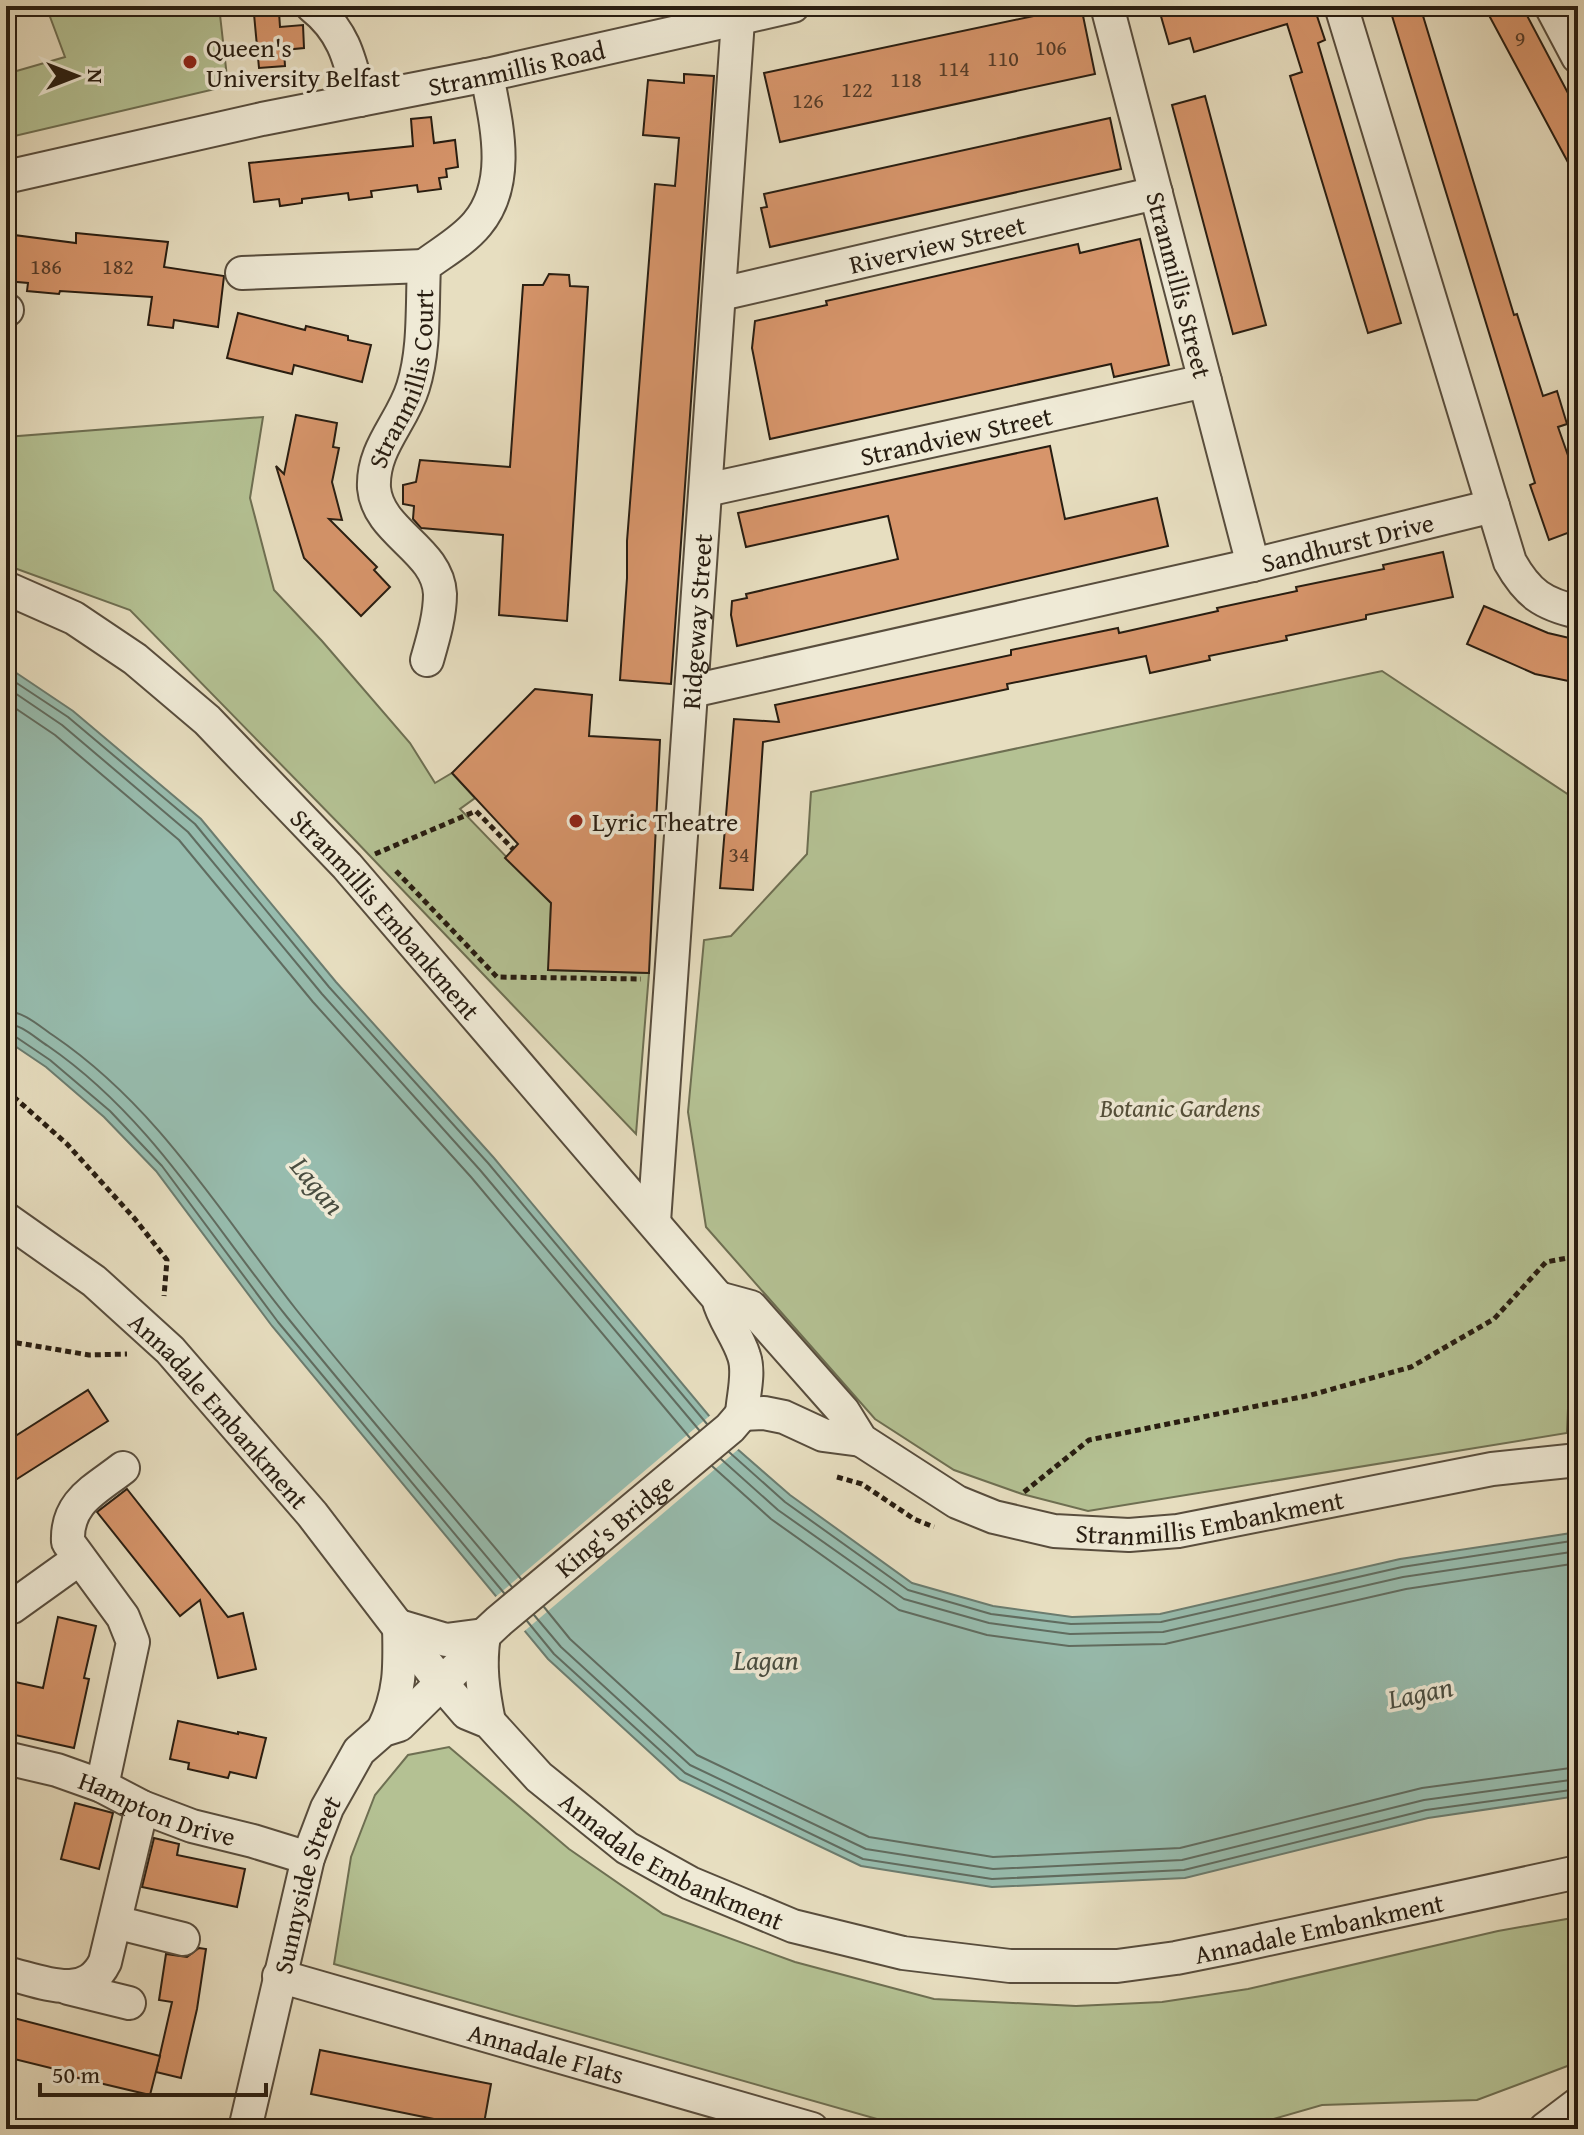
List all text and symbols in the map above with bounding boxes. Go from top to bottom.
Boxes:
house number: 9 [1515,22,1525,54]
place label: Queen's University Belfast [206,28,400,97]
street label: Stranmillis Road [424,29,609,106]
house number: 106 [1035,31,1067,63]
north arrow [36,36,116,116]
house number: 110 [987,42,1019,74]
house number: 114 [938,52,970,84]
marker: Queen's University Belfast [181,53,199,71]
house number: 118 [890,63,922,95]
text: N [80,69,112,84]
house number: 122 [841,73,873,105]
house number: 126 [792,84,824,116]
street label: Stranmillis Street [1137,187,1223,382]
street label: Riverview Street [845,204,1029,283]
house number: 186 [30,250,62,282]
house number: 182 [102,250,134,282]
street label: Stranmillis Court [357,289,443,473]
street label: Strandview Street [856,395,1056,475]
street label: Sandhurst Drive [1257,502,1438,582]
street label: Ridgeway Street [670,532,722,711]
street label: Stranmillis Embankment [282,799,490,1028]
place label: Lyric Theatre [592,802,738,841]
marker: Lyric Theatre [567,812,585,830]
house number: 34 [728,838,750,870]
park label: Botanic Gardens [1099,1088,1261,1127]
water label: Lagan [281,1146,355,1223]
street label: Annadale Embankment [120,1302,319,1518]
street label: King's Bridge [546,1464,682,1586]
street label: Stranmillis Embankment [1074,1479,1347,1555]
water label: Lagan [732,1639,799,1680]
water label: Lagan [1383,1665,1456,1719]
street label: Hampton Drive [74,1760,240,1855]
street label: Annadale Embankment [551,1782,790,1940]
street label: Sunnyside Street [262,1788,350,1978]
street label: Annadale Embankment [1191,1882,1447,1973]
street label: Annadale Flats [464,2012,629,2094]
scale bar [40,2047,266,2097]
text: 50 m [52,2057,100,2092]

